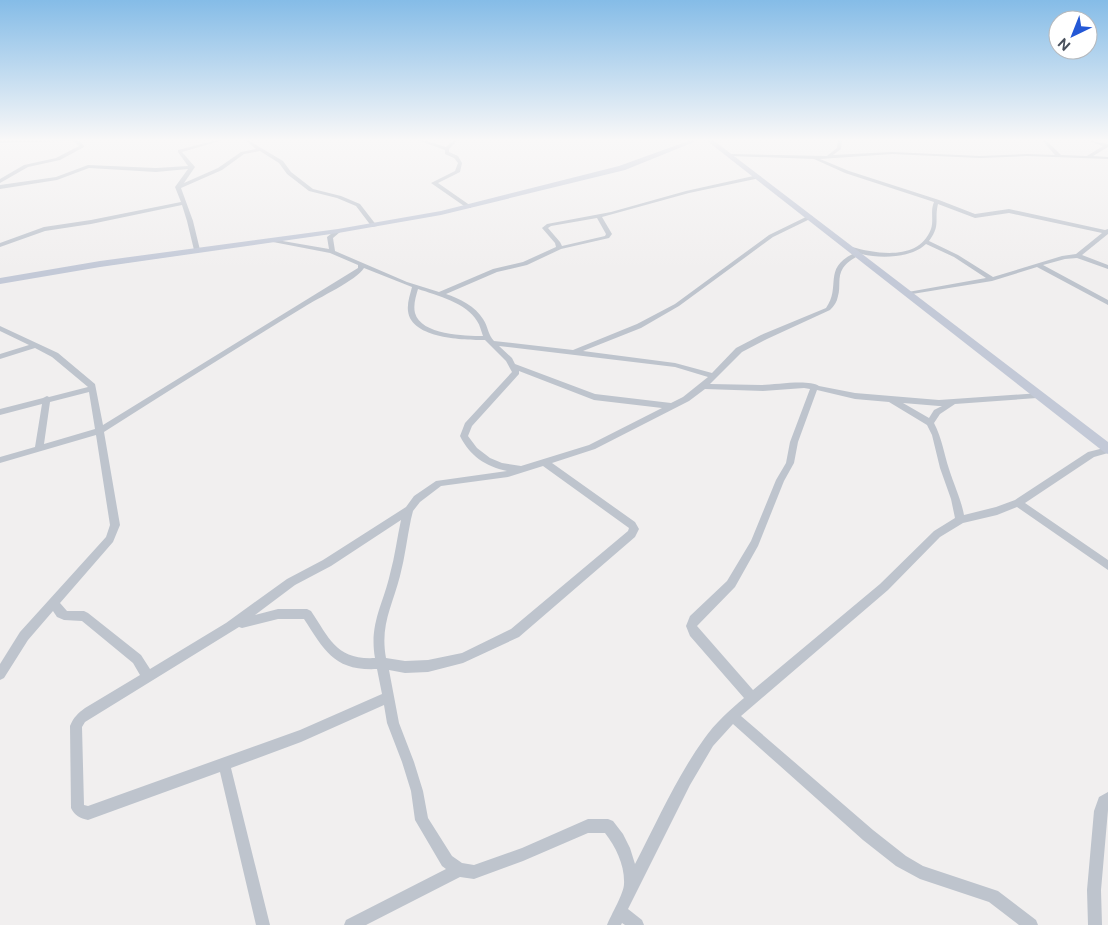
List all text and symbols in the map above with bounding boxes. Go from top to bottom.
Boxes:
north arrow [1048,10,1098,60]
text: N [1055,35,1074,54]

